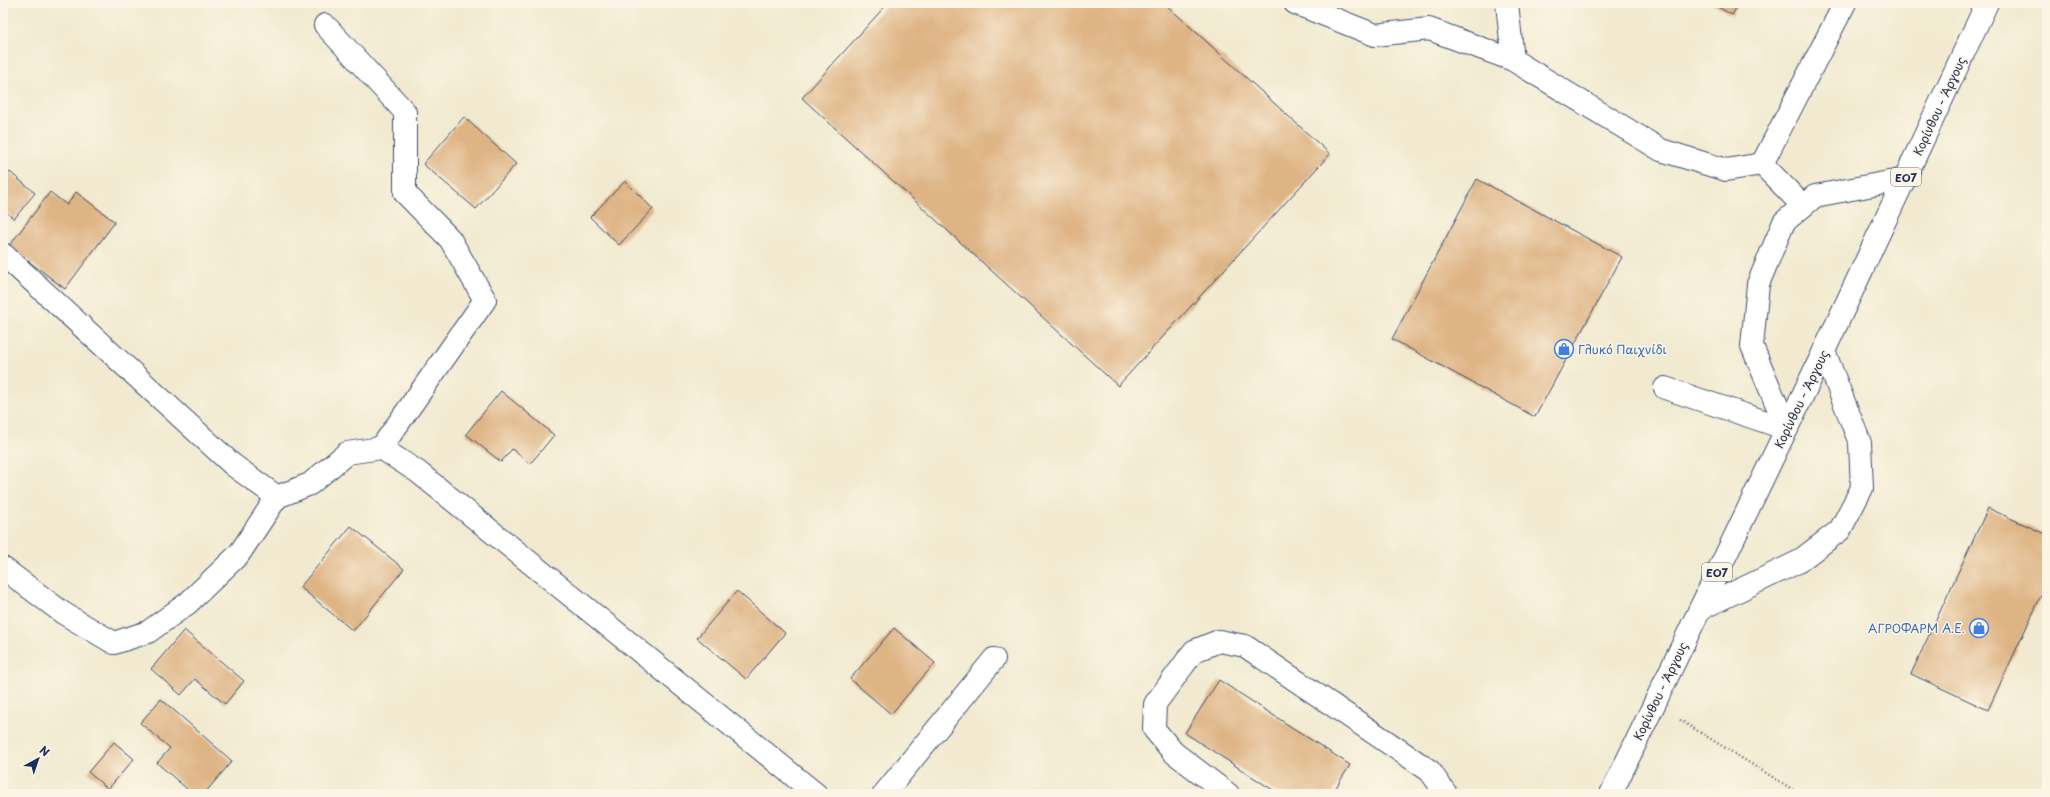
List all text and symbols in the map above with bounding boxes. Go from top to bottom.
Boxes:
street label: Κορίνθου - Άργους [1908,54,1970,158]
road number: ΕΟ7 [1891,168,1921,186]
shop icon: Γλυκό Παιχνίδι [1553,338,1575,360]
place label: Γλυκό Παιχνίδι [1578,340,1668,358]
street label: Κορίνθου - Άργους [1769,347,1833,451]
road number: ΕΟ7 [1702,563,1732,581]
shop icon: ΑΓΡΟΦΑΡΜ Α.Ε. [1968,617,1990,639]
place label: ΑΓΡΟΦΑΡΜ Α.Ε. [1868,619,1965,637]
street label: Κορίνθου - Άργους [1628,639,1692,743]
north arrow [18,739,58,779]
text: N [36,742,54,760]

